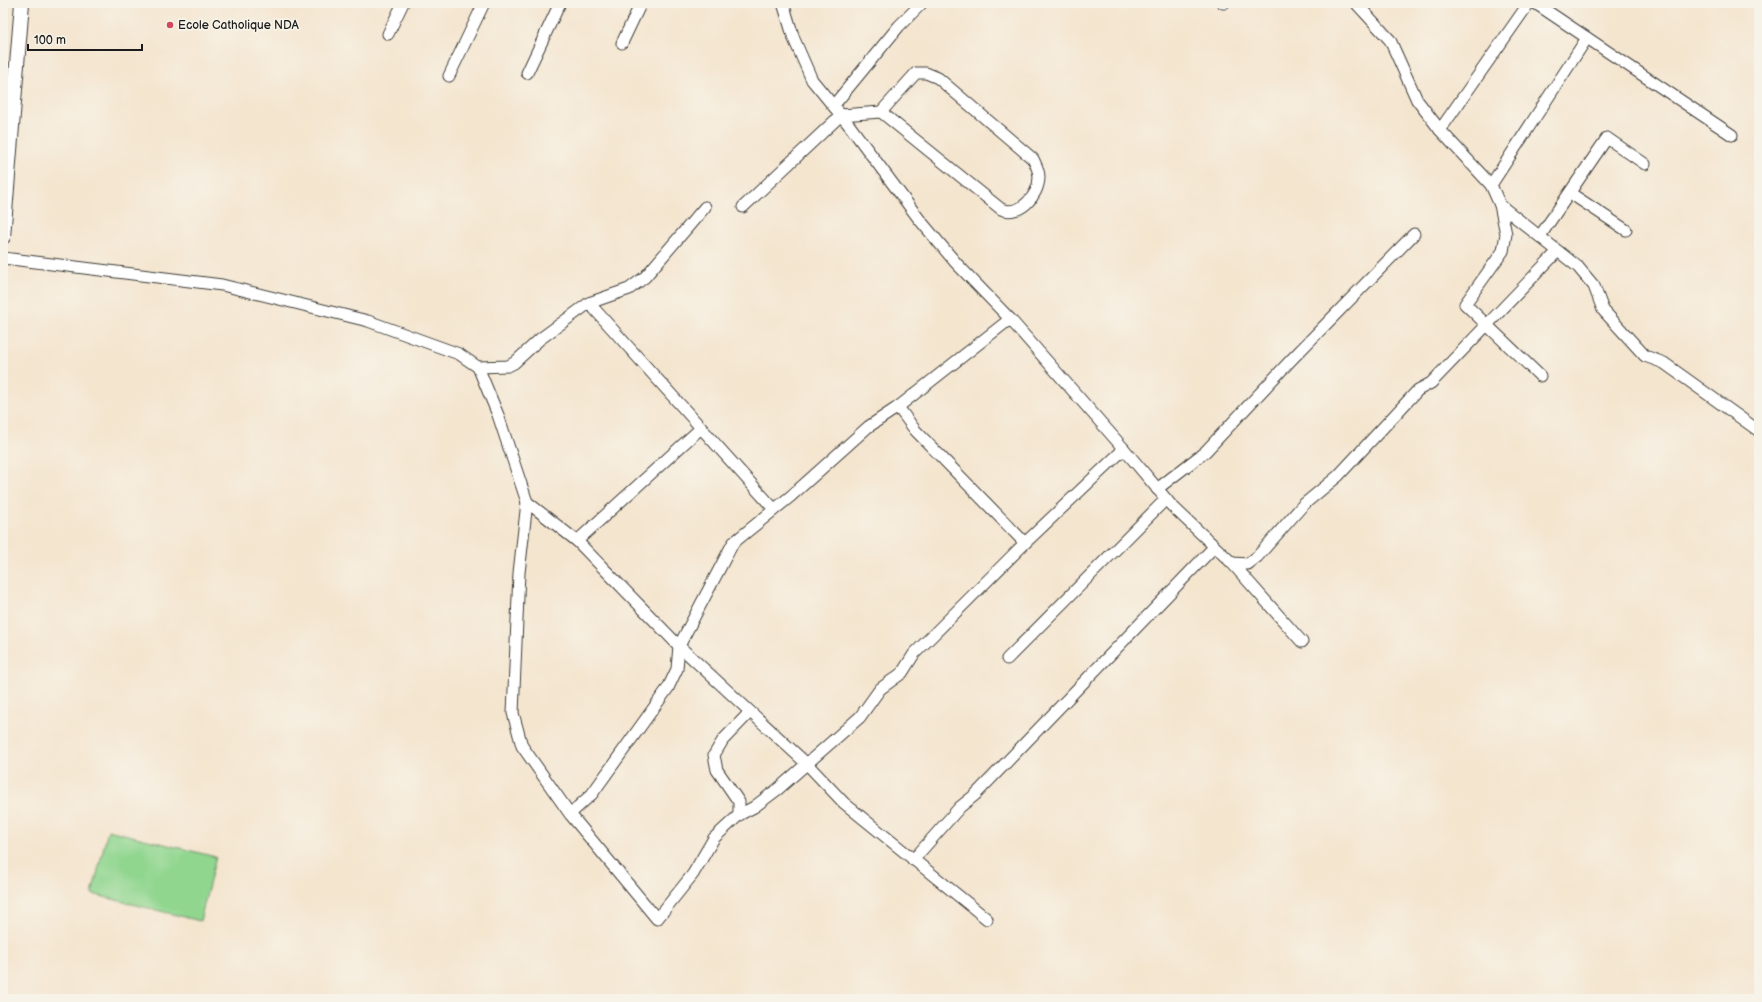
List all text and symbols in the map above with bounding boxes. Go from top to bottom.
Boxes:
place label: Ecole Catholique NDA [178,18,299,33]
marker: Ecole Catholique NDA [165,20,175,30]
scale bar [28,26,142,52]
text: 100 m [34,33,66,48]

